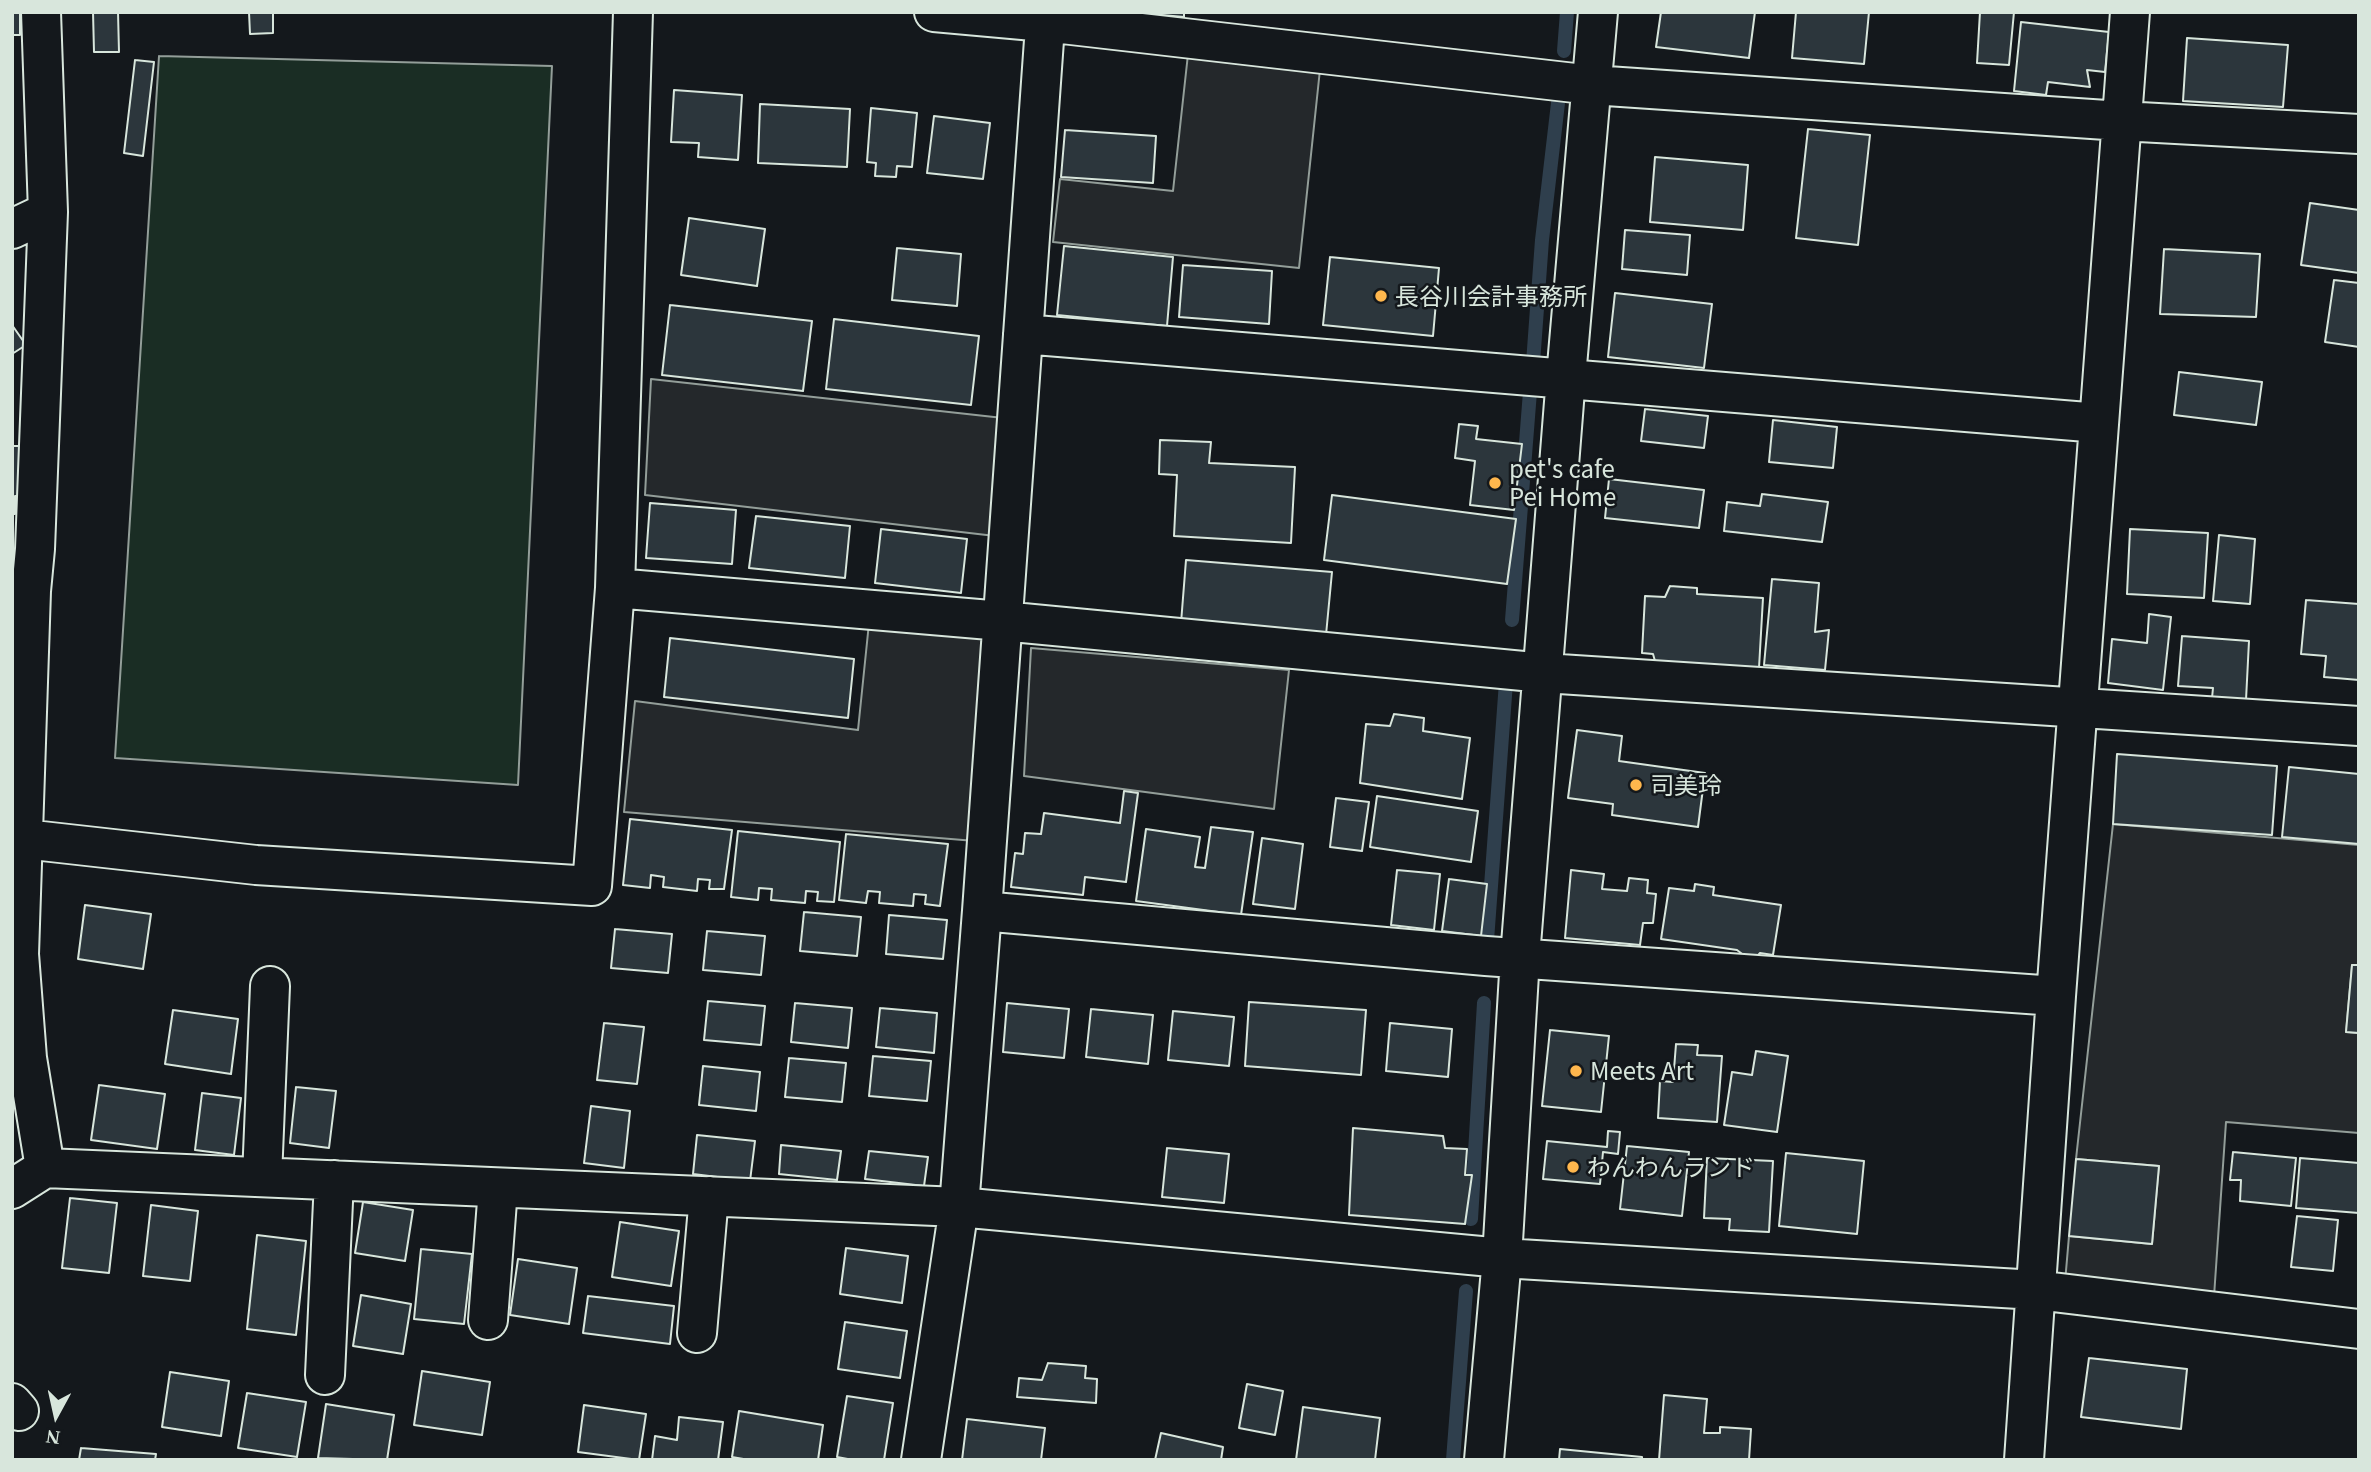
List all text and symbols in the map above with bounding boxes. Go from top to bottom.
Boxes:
place label: 長谷川会計事務所 [1395,282,1587,310]
marker: 長谷川会計事務所 [1373,288,1389,304]
place label: pet's cafe Pei Home [1509,455,1616,511]
marker: pet's cafe Pei Home [1487,475,1503,491]
place label: 司美玲 [1650,771,1722,799]
marker: 司美玲 [1628,777,1644,793]
place label: Meets Art [1590,1057,1694,1085]
marker: Meets Art [1568,1063,1584,1079]
place label: わんわんランド [1587,1153,1755,1181]
marker: わんわんランド [1565,1159,1581,1175]
north arrow [21,1381,91,1451]
text: N [45,1426,61,1449]

